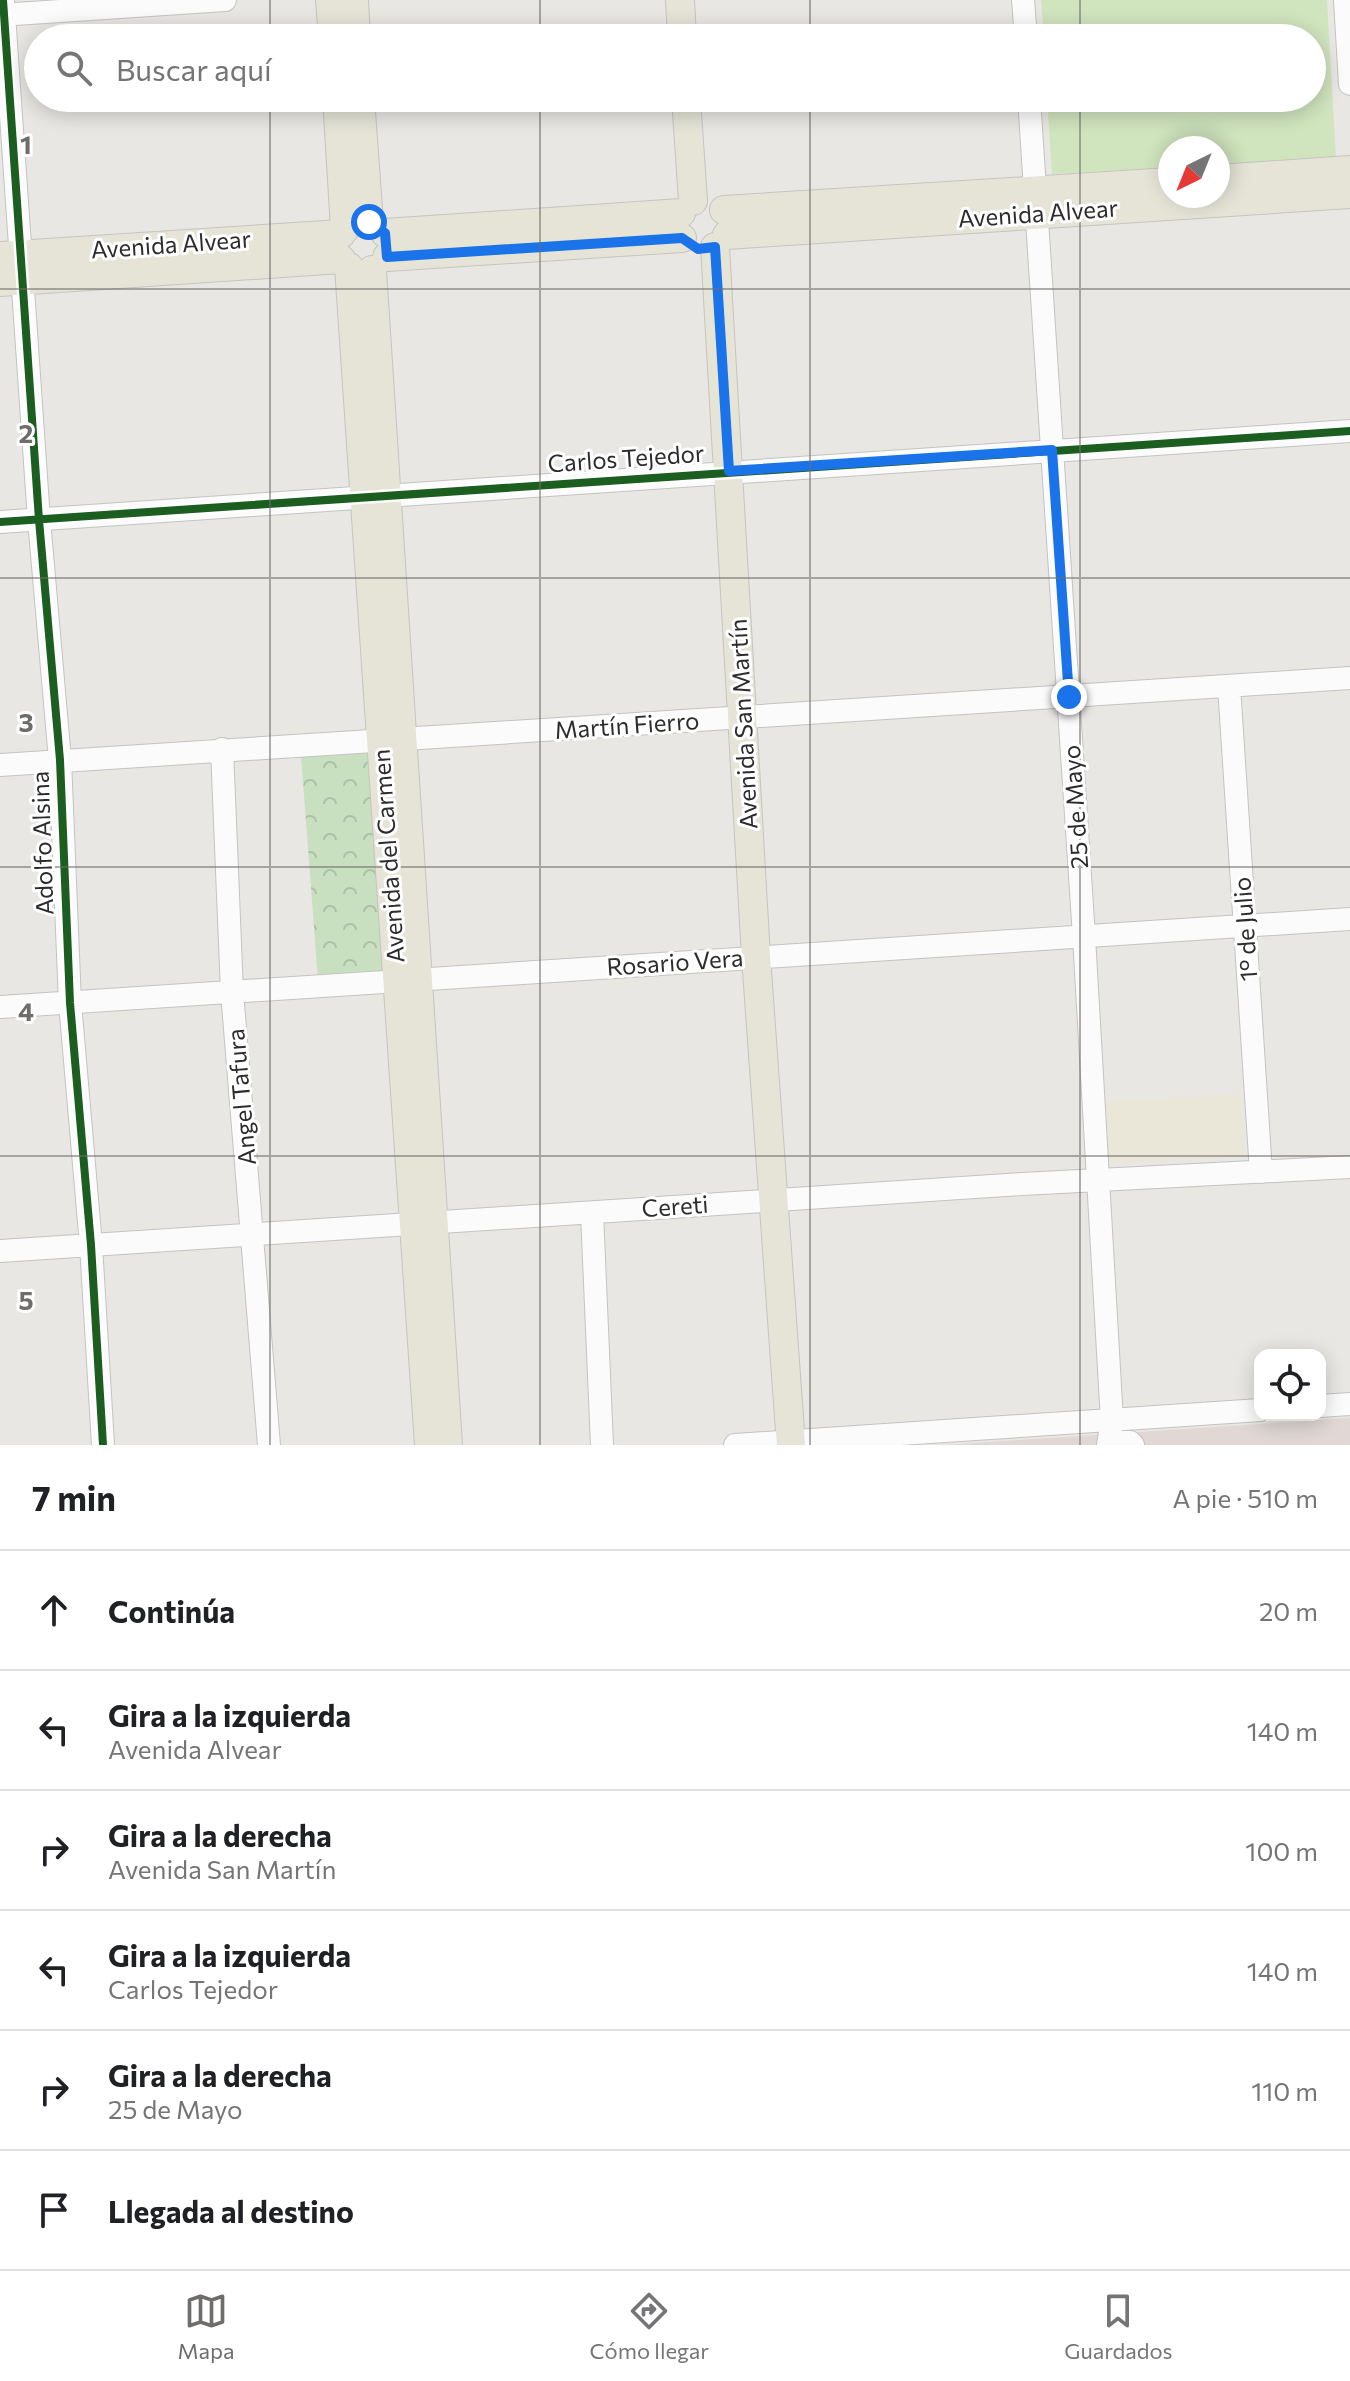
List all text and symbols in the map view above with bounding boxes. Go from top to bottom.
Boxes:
search box [24,24,1326,112]
icon: search [52,46,96,90]
text: Buscar aquí [116,50,272,87]
text: 1 [20,128,32,159]
north arrow [1158,136,1230,208]
street label: Avenida Alvear [957,192,1119,233]
route start [351,204,387,240]
street label: Avenida Alvear [90,223,252,264]
text: 2 [19,417,33,448]
street label: Carlos Tejedor [547,438,706,477]
street label: Avenida San Martín [723,618,762,830]
route end [1051,679,1087,715]
street label: Martín Fierro [554,705,700,744]
text: 3 [18,706,34,737]
street label: 25 de Mayo [1056,744,1093,870]
street label: Avenida del Carmen [366,748,409,964]
street label: Adolfo Alsina [24,770,59,916]
street label: 1° de Julio [1226,876,1263,982]
street label: Rosario Vera [606,942,744,981]
text: 4 [18,995,34,1026]
street label: Angel Tafura [220,1028,261,1167]
street label: Cereti [641,1189,709,1222]
text: 5 [18,1284,34,1315]
map controls [1254,1349,1326,1421]
button: locate [1254,1349,1326,1421]
text: 7 min [32,1476,116,1518]
text: A pie · 510 m [1173,1482,1318,1513]
icon: ahead [32,1588,76,1632]
text: Continúa [108,1592,235,1629]
text: 20 m [1259,1595,1318,1626]
text: Gira a la izquierda [108,1696,351,1733]
icon: left [32,1708,76,1752]
text: 140 m [1247,1715,1318,1746]
text: Avenida Alvear [108,1733,282,1764]
text: Gira a la derecha [108,1816,332,1853]
icon: right [32,1828,76,1872]
text: 100 m [1245,1835,1318,1866]
text: Avenida San Martín [108,1853,336,1884]
text: Gira a la izquierda [108,1936,351,1973]
icon: left [32,1948,76,1992]
text: 140 m [1247,1955,1318,1986]
text: Carlos Tejedor [108,1973,278,2004]
text: Gira a la derecha [108,2056,332,2093]
icon: right [32,2068,76,2112]
text: 110 m [1251,2075,1318,2106]
text: 25 de Mayo [108,2093,243,2124]
icon: arrive [32,2188,76,2232]
text: Llegada al destino [108,2192,354,2229]
tab: Mapa [178,2289,234,2364]
tab: Cómo llegar [590,2289,709,2364]
tab: Guardados [1064,2289,1172,2364]

